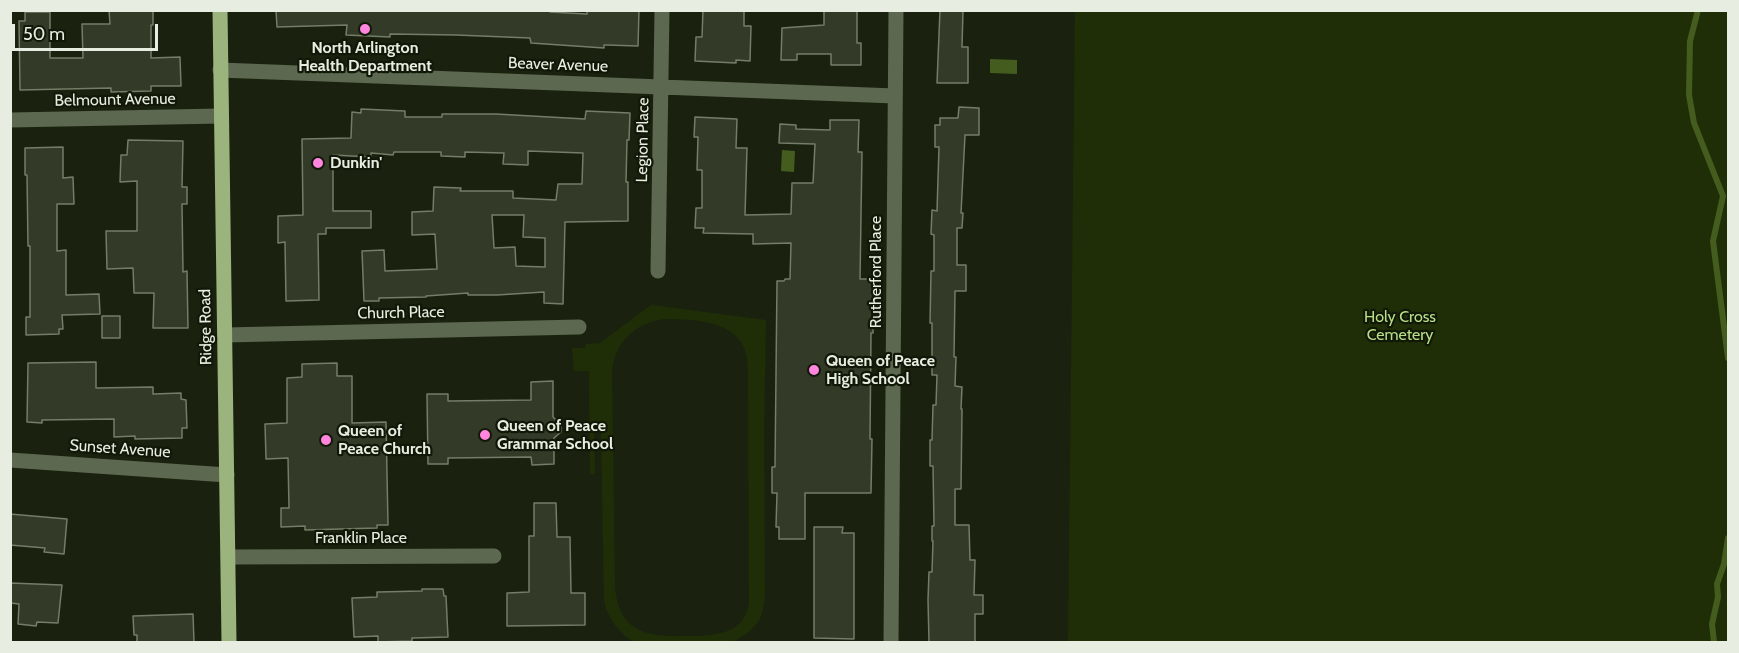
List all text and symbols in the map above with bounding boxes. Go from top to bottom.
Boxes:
scale bar [15,12,160,50]
marker: North Arlington Health Department [358,22,372,36]
text: 50 m [23,23,65,45]
place label: North Arlington Health Department [298,38,432,76]
street label: Beaver Avenue [507,54,609,76]
street label: Belmount Avenue [54,89,176,111]
street label: Legion Place [633,97,653,183]
place label: Dunkin' [330,153,382,173]
marker: Dunkin' [311,156,325,170]
street label: Rutherford Place [866,216,886,328]
street label: Ridge Road [196,289,216,365]
street label: Church Place [357,303,445,323]
park label: Holy Cross Cemetery [1364,307,1436,345]
place label: Queen of Peace High School [826,351,935,389]
marker: Queen of Peace High School [807,363,821,377]
place label: Queen of Peace Grammar School [497,416,613,454]
place label: Queen of Peace Church [338,421,431,459]
marker: Queen of Peace Grammar School [478,428,492,442]
marker: Queen of Peace Church [319,433,333,447]
street label: Sunset Avenue [69,436,171,462]
street label: Franklin Place [315,528,407,548]

